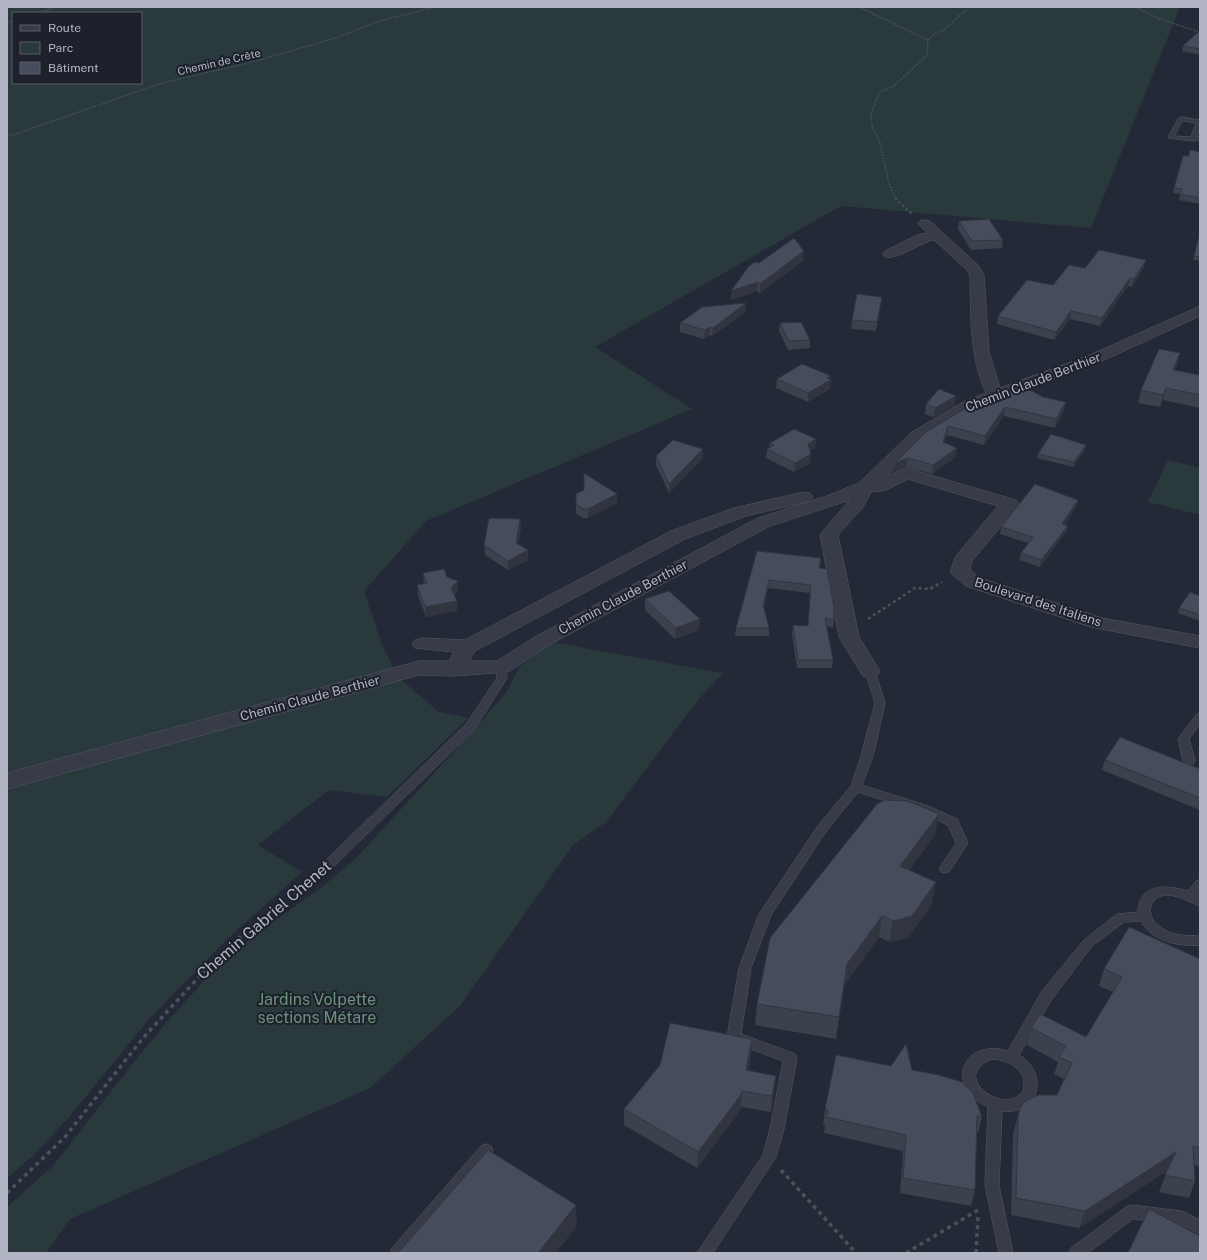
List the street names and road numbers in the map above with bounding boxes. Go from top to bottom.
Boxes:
street label: Chemin de Crête [176,47,262,77]
street label: Chemin Claude Berthier [963,349,1103,415]
street label: Chemin Claude Berthier [556,557,690,637]
street label: Boulevard des Italiens [972,574,1104,630]
street label: Chemin Claude Berthier [239,672,381,724]
street label: Chemin Gabriel Chenet [193,856,335,984]

